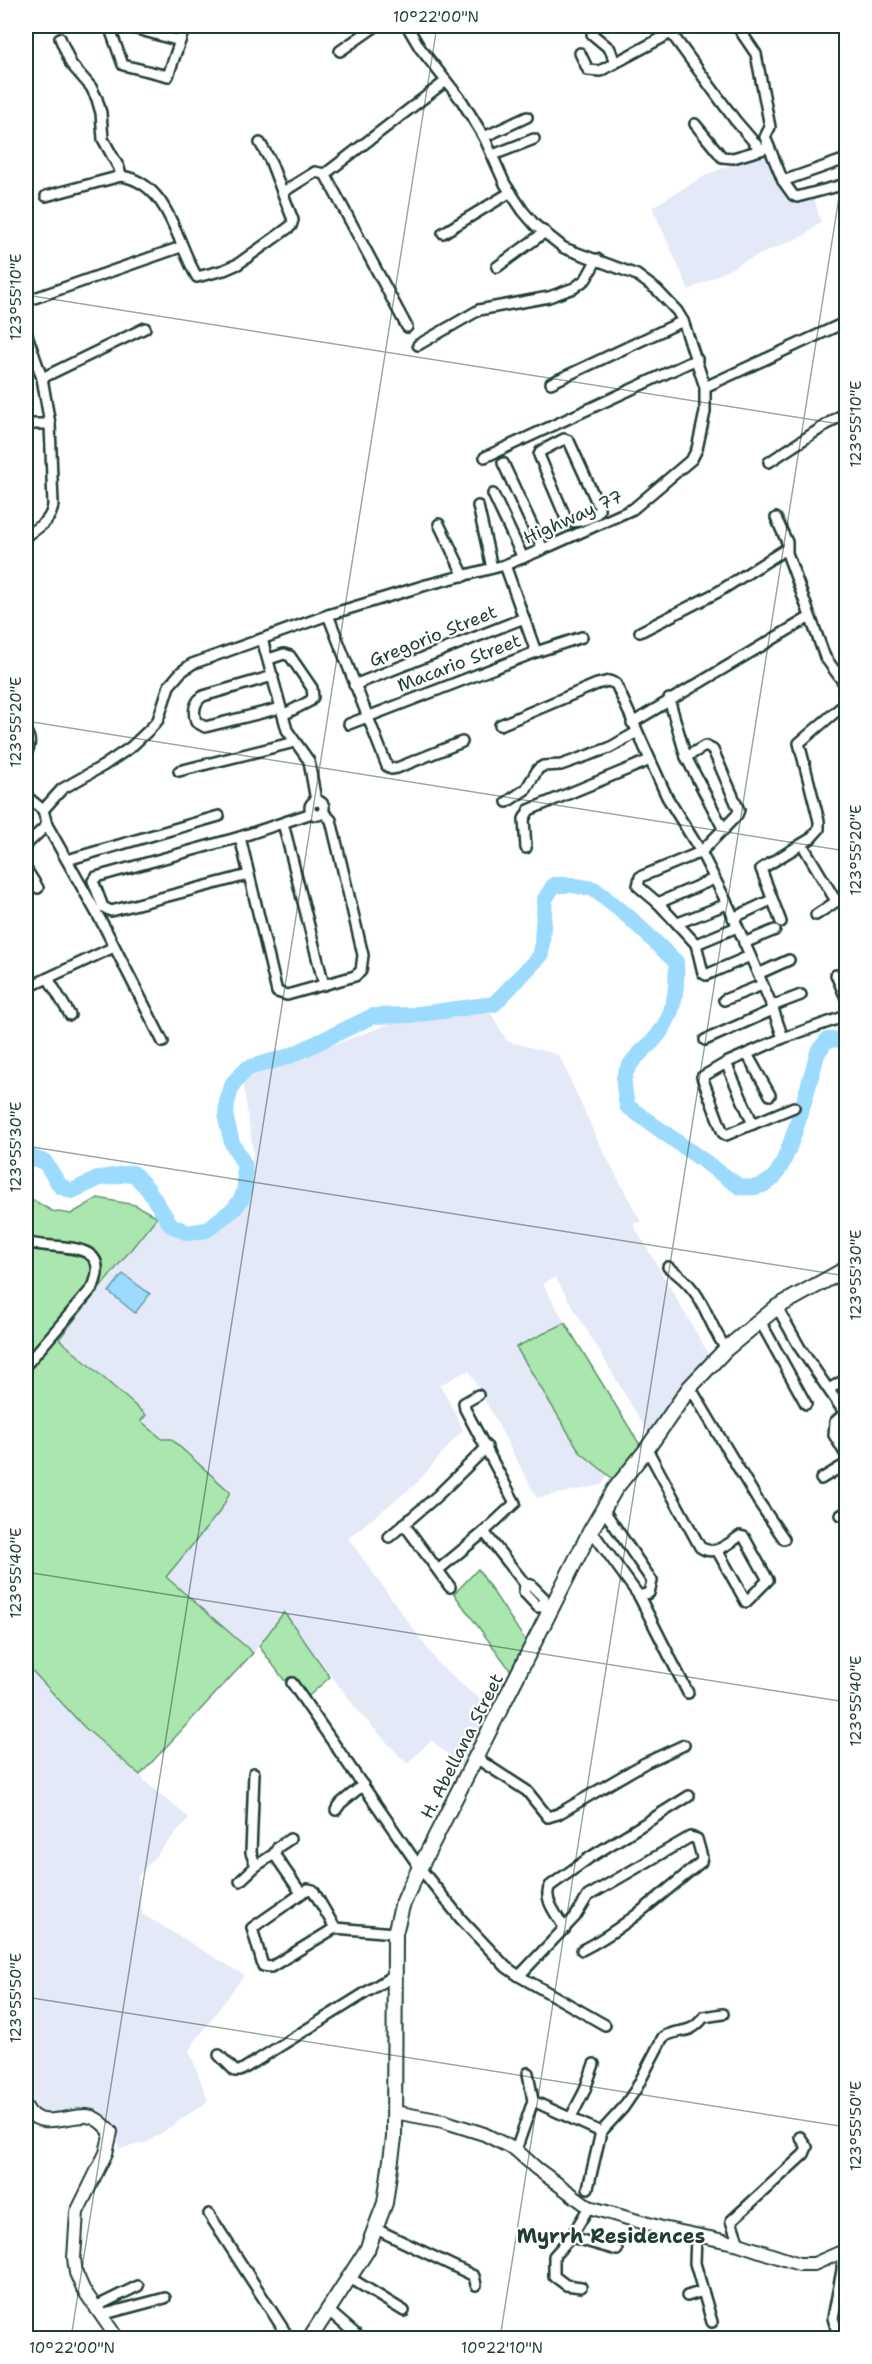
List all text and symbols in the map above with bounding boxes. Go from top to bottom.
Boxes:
text: 10°22'00"N [393,7,479,27]
text: 123°55'10"E [6,254,26,341]
text: 123°55'10"E [846,381,866,468]
street label: Highway 77 [519,484,627,550]
street label: Gregorio Street [366,599,500,672]
street label: Macario Street [394,628,524,698]
text: 123°55'20"E [6,677,26,767]
text: 123°55'20"E [846,805,866,895]
text: 123°55'30"E [6,1102,26,1192]
text: 123°55'30"E [846,1230,866,1320]
text: 123°55'40"E [6,1528,26,1618]
text: 123°55'40"E [846,1656,866,1746]
street label: H. Abellana Street [415,1669,509,1823]
text: 123°55'50"E [6,1953,26,2043]
text: 123°55'50"E [846,2081,866,2171]
district label: Myrrh Residences [517,2223,705,2249]
text: 10°22'00"N [29,2338,115,2358]
text: 10°22'10"N [461,2338,543,2358]

